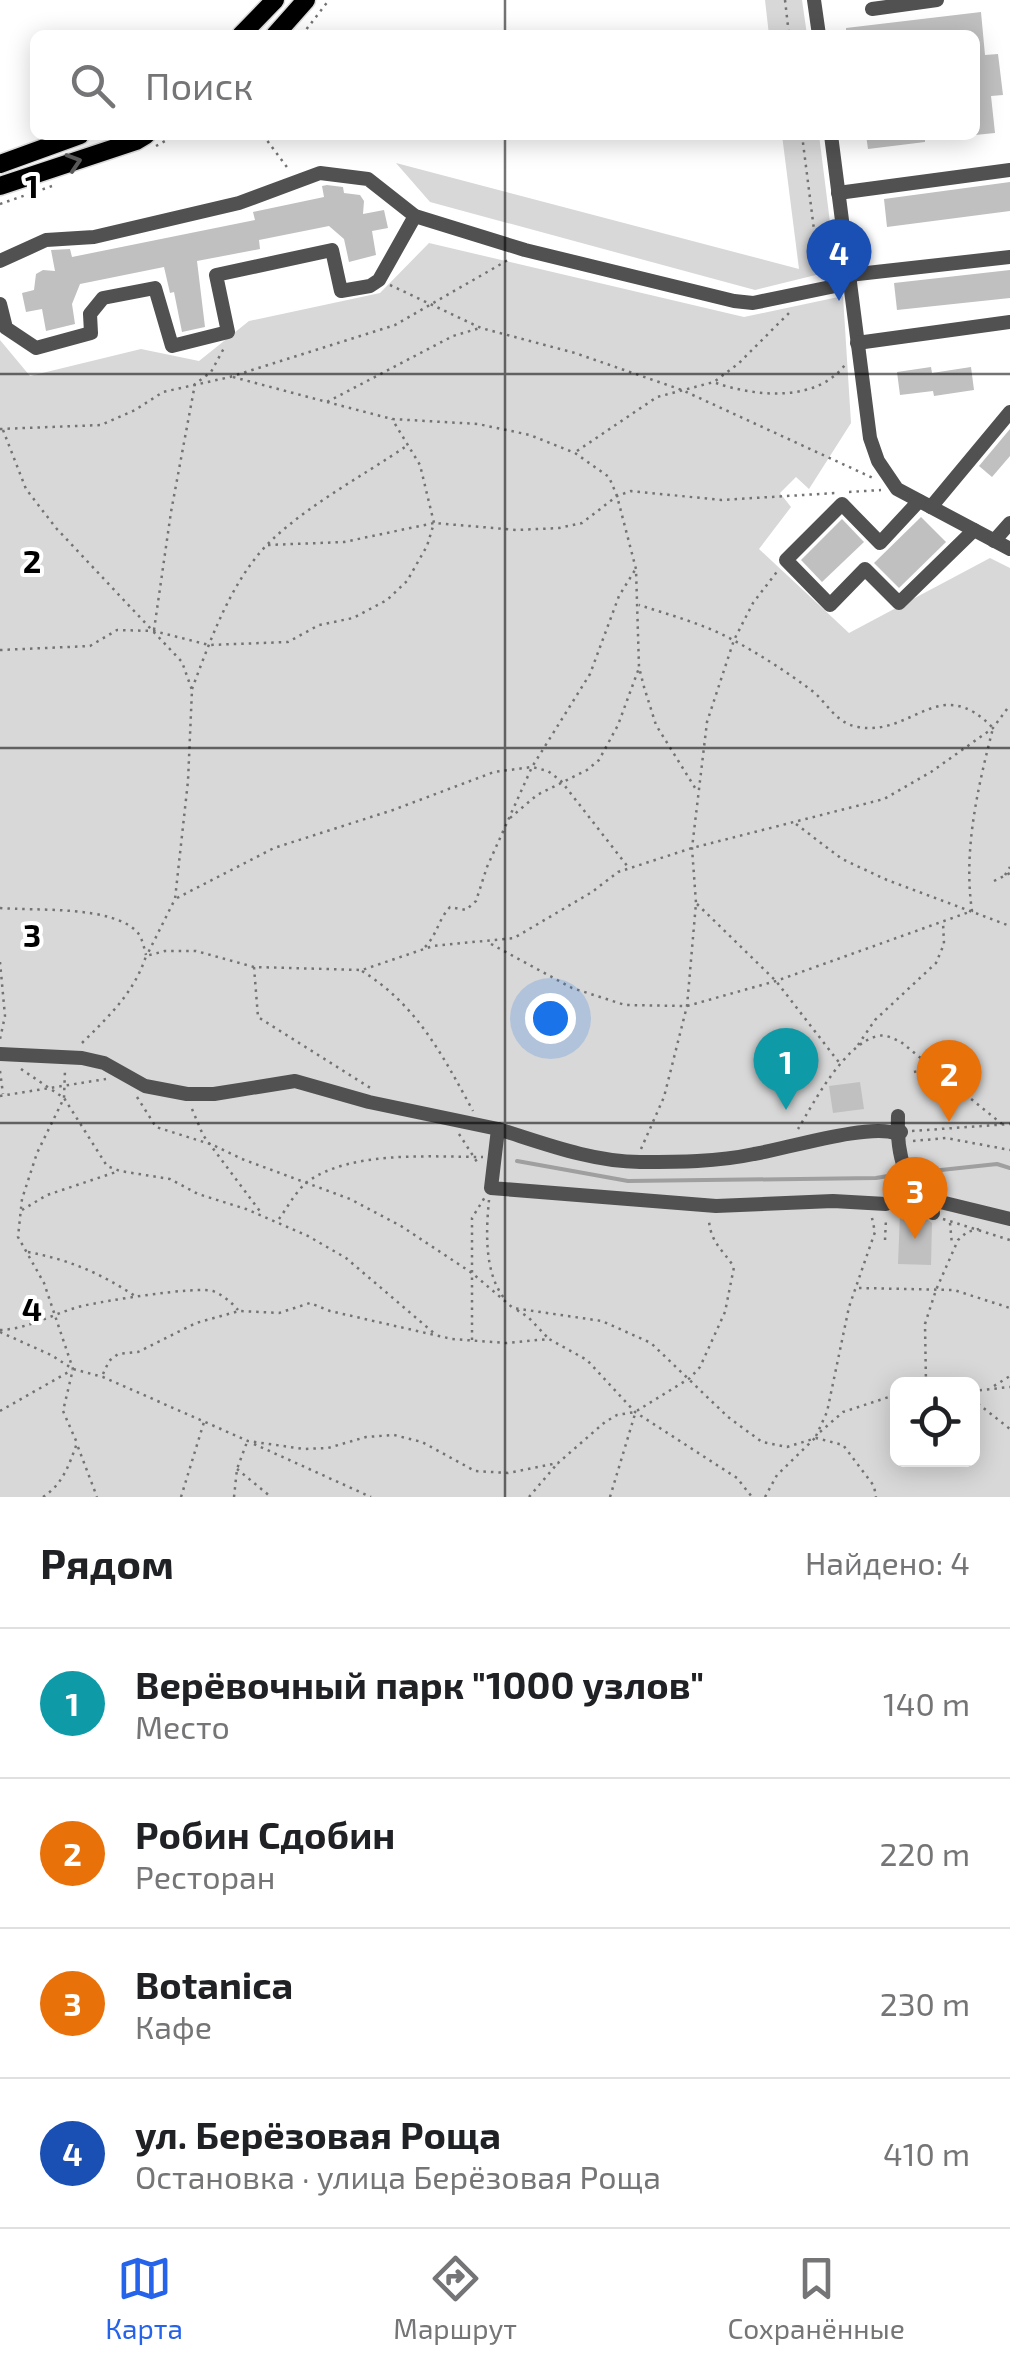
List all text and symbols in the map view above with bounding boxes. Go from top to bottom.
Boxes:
search box [30,30,980,140]
icon: search [65,58,120,113]
text: Поиск [145,62,254,108]
one-way arrow [64,153,81,173]
text: 1 [25,166,39,204]
pin: 4 [806,218,872,301]
text: 2 [23,541,41,579]
text: 3 [23,915,41,953]
your location [525,993,576,1044]
pin: 1 [754,1028,818,1110]
pin: 2 [916,1040,982,1122]
pin: 3 [882,1156,948,1239]
text: 4 [22,1289,42,1327]
map controls [890,1377,980,1467]
button: locate [890,1377,980,1467]
text: Рядом [40,1537,174,1587]
text: Найдено: 4 [805,1543,970,1581]
text: Верёвочный парк "1000 узлов" [135,1661,704,1707]
text: 1 [66,1684,79,1722]
text: 140 m [883,1684,970,1722]
text: Место [135,1707,230,1745]
text: Робин Сдобин [135,1811,395,1857]
text: 2 [63,1834,82,1872]
text: 220 m [880,1834,970,1872]
text: Ресторан [135,1857,275,1895]
text: Botanica [135,1961,293,2007]
text: 3 [63,1984,82,2022]
text: 230 m [880,1984,970,2022]
text: Кафе [135,2007,212,2045]
text: ул. Берёзовая Роща [135,2111,501,2157]
text: 4 [62,2134,83,2172]
text: 410 m [883,2134,970,2172]
text: Остановка · улица Берёзовая Роща [135,2157,661,2195]
tab: Карта [105,2251,183,2345]
tab: Маршрут [393,2251,517,2345]
tab: Сохранённые [727,2251,905,2345]

